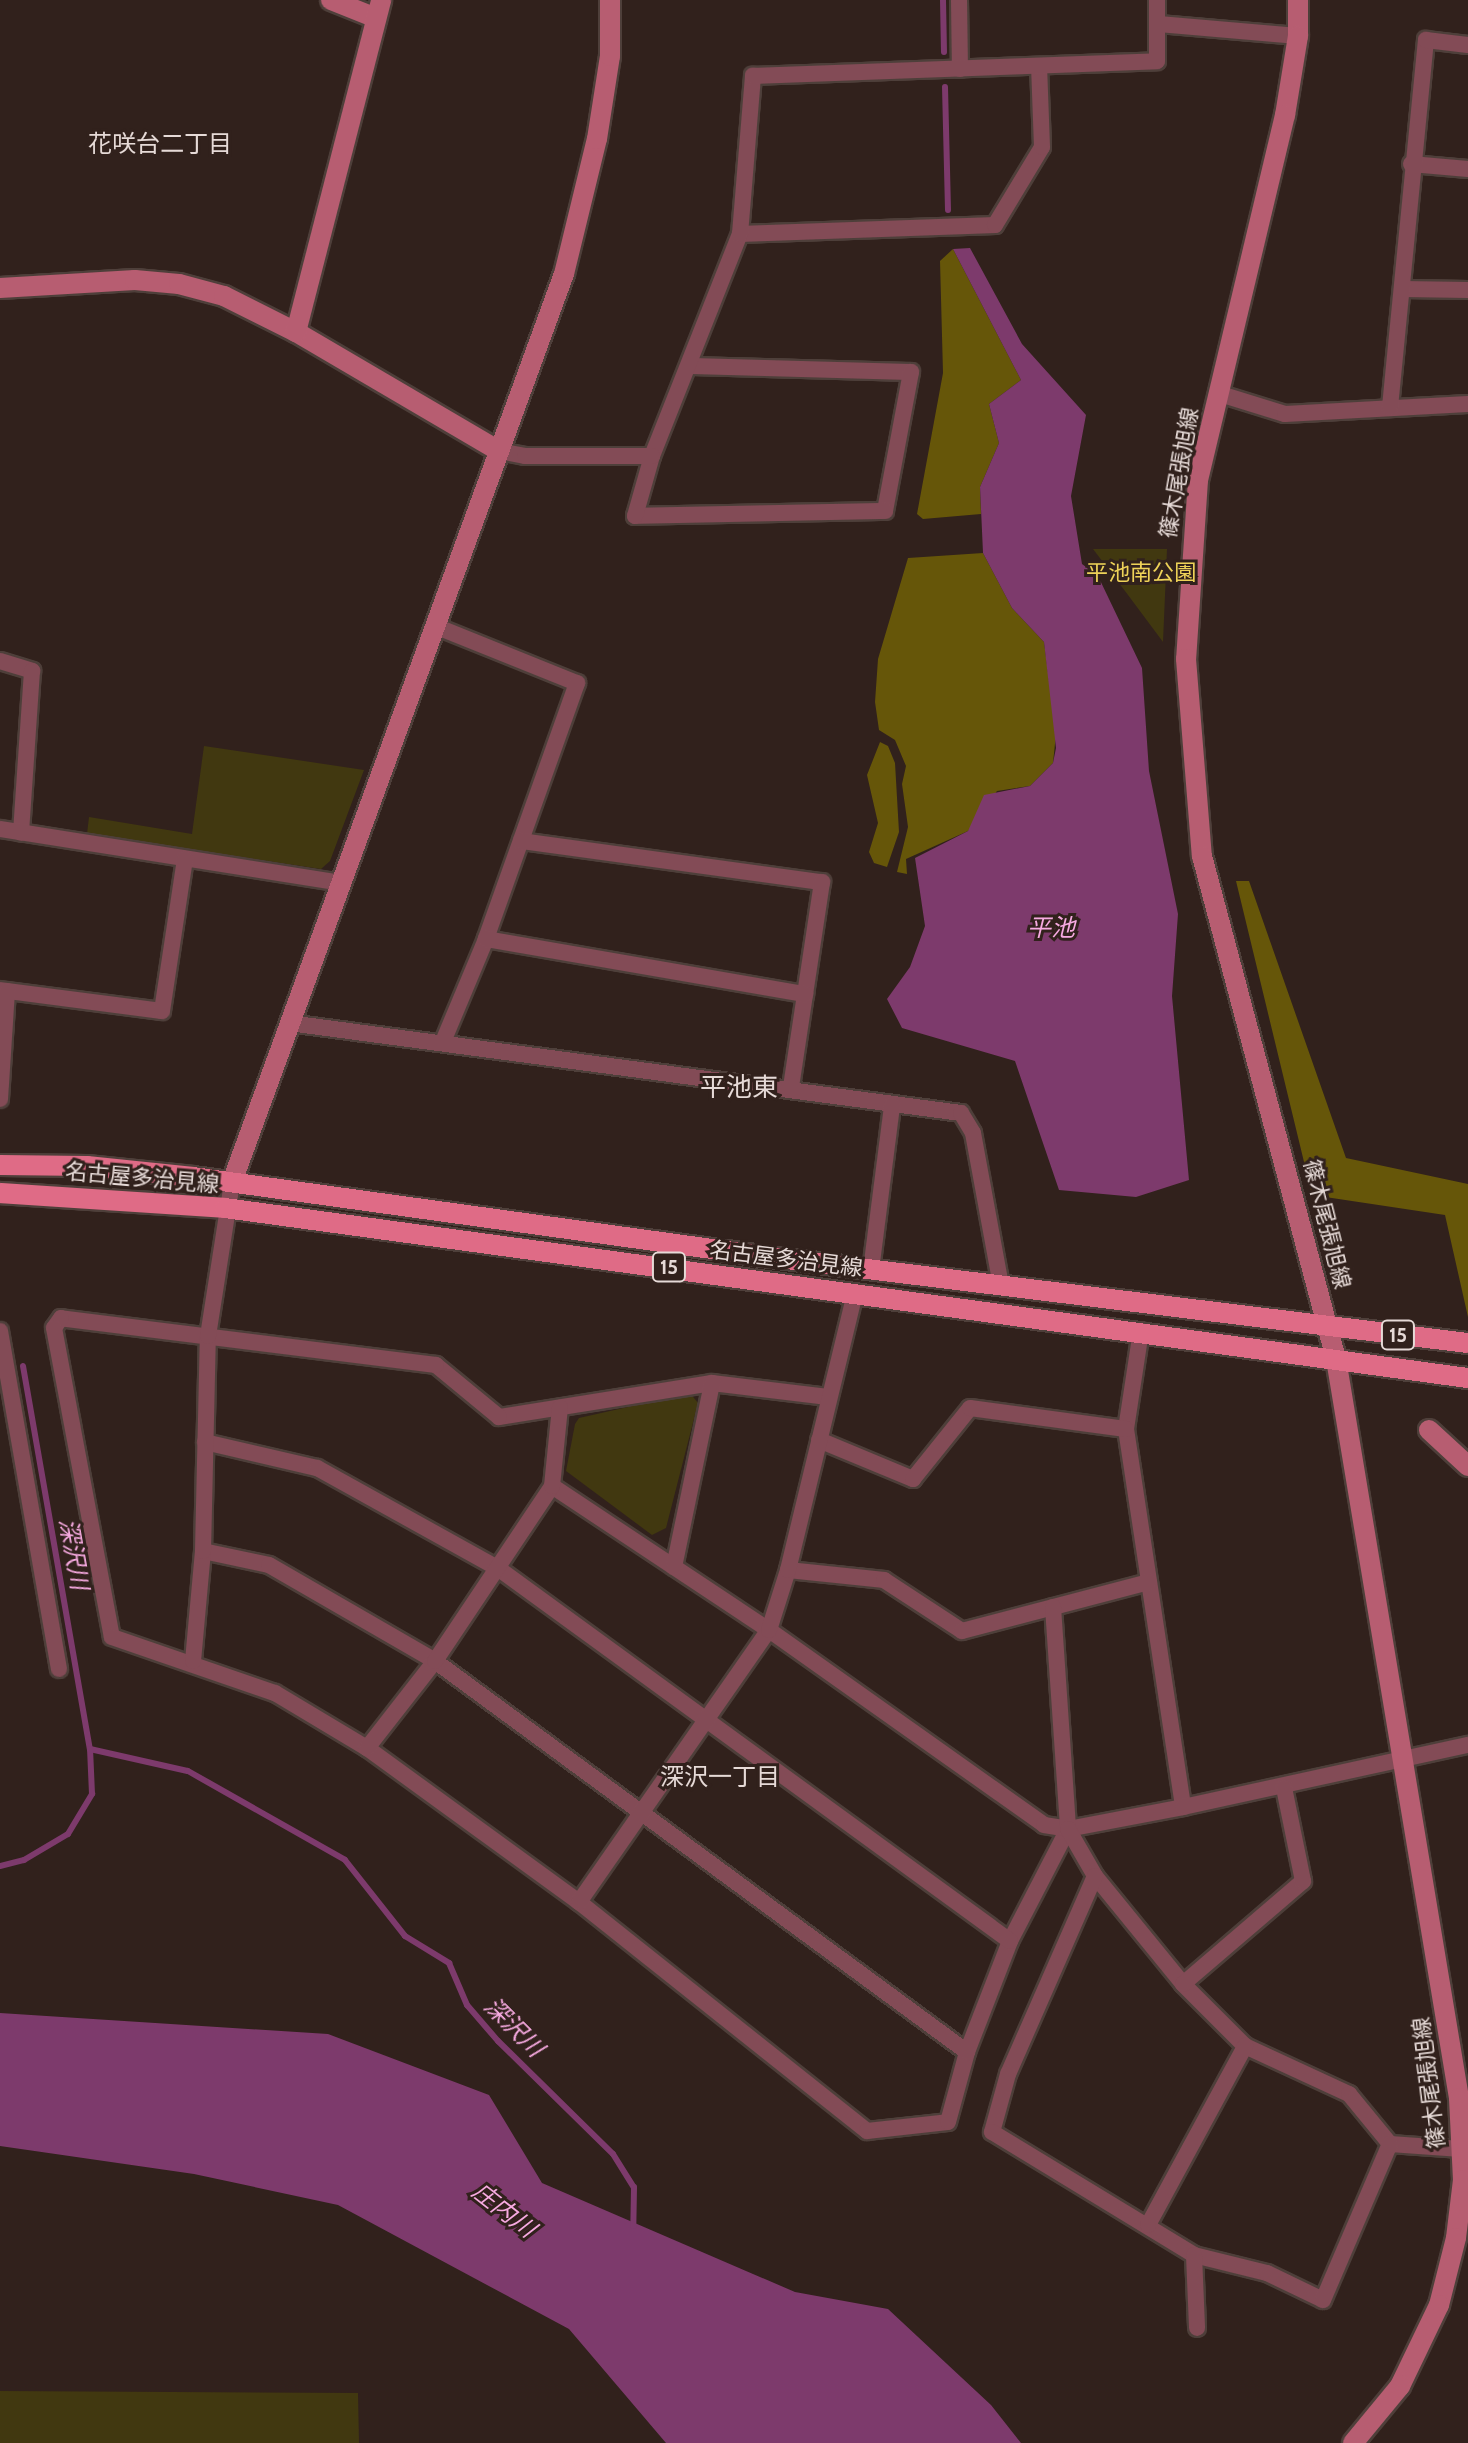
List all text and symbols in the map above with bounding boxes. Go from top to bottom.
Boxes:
district label: 花咲台二丁目 [88,130,232,158]
street label: 篠木尾張旭線 [1155,406,1203,540]
park label: 平池南公園 [1086,560,1196,586]
water label: 平池 [1027,914,1075,942]
district label: 平池東 [700,1072,778,1104]
street label: 篠木尾張旭線 [1298,1157,1356,1291]
street label: 名古屋多治見線 [64,1158,220,1198]
street label: 名古屋多治見線 [708,1237,864,1281]
road number: 15 [651,1251,687,1283]
road number: 15 [1380,1319,1416,1351]
water label: 深沢川 [54,1516,94,1592]
district label: 深沢一丁目 [660,1763,780,1791]
water label: 深沢川 [478,1991,550,2063]
street label: 篠木尾張旭線 [1408,2016,1450,2150]
water label: 庄内川 [467,2176,541,2244]

